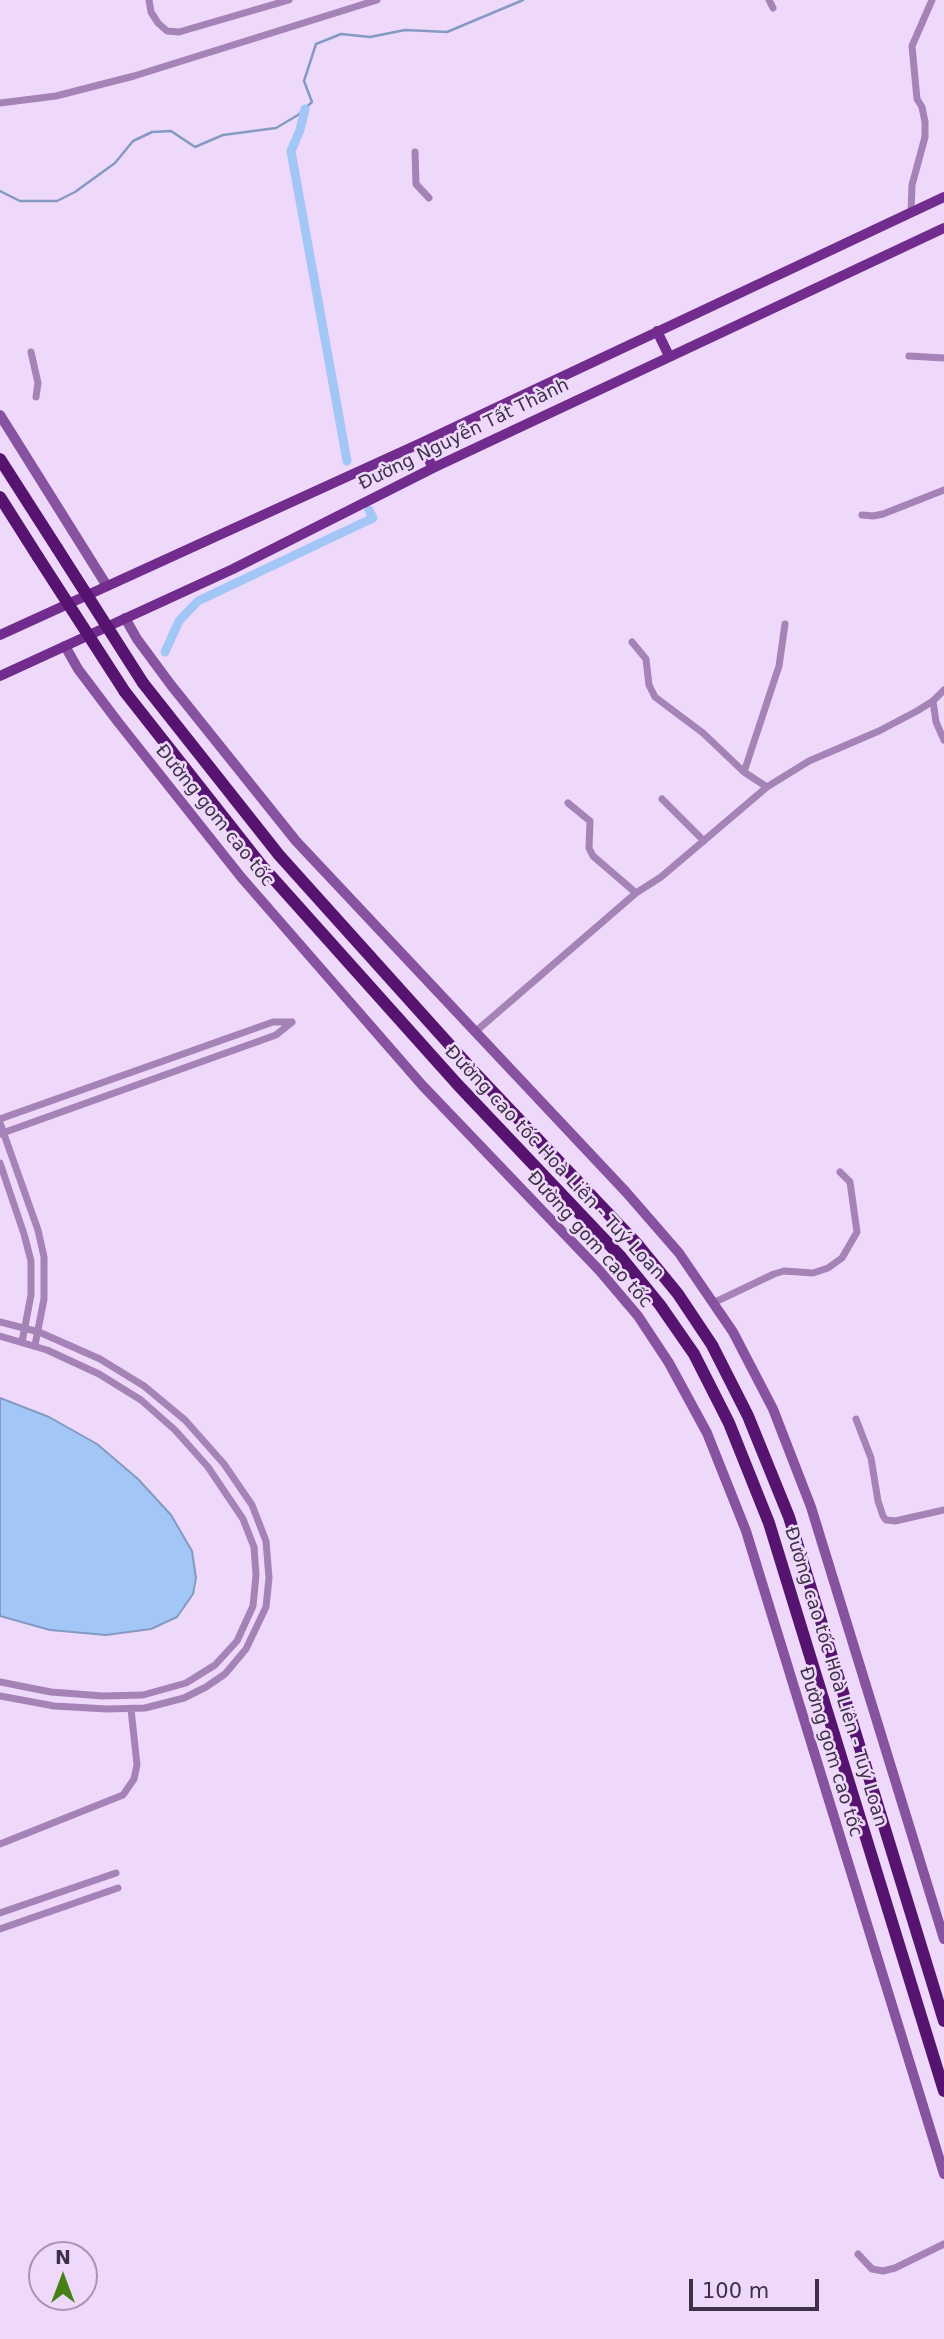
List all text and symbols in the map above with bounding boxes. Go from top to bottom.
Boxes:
street label: Đường Nguyễn Tất Thành [355,375,573,495]
street label: Đường gom cao tốc [150,741,278,891]
street label: Đường cao tốc Hoà Liên - Tuý Loan [440,1041,668,1285]
street label: Đường gom cao tốc [522,1167,656,1313]
street label: Đường cao tốc Hoà Liên - Tuý Loan [779,1525,891,1829]
street label: Đường gom cao tốc [794,1665,866,1839]
north arrow [28,2241,98,2311]
text: N [55,2246,71,2268]
scale bar [692,2266,822,2310]
text: 100 m [702,2279,769,2303]

